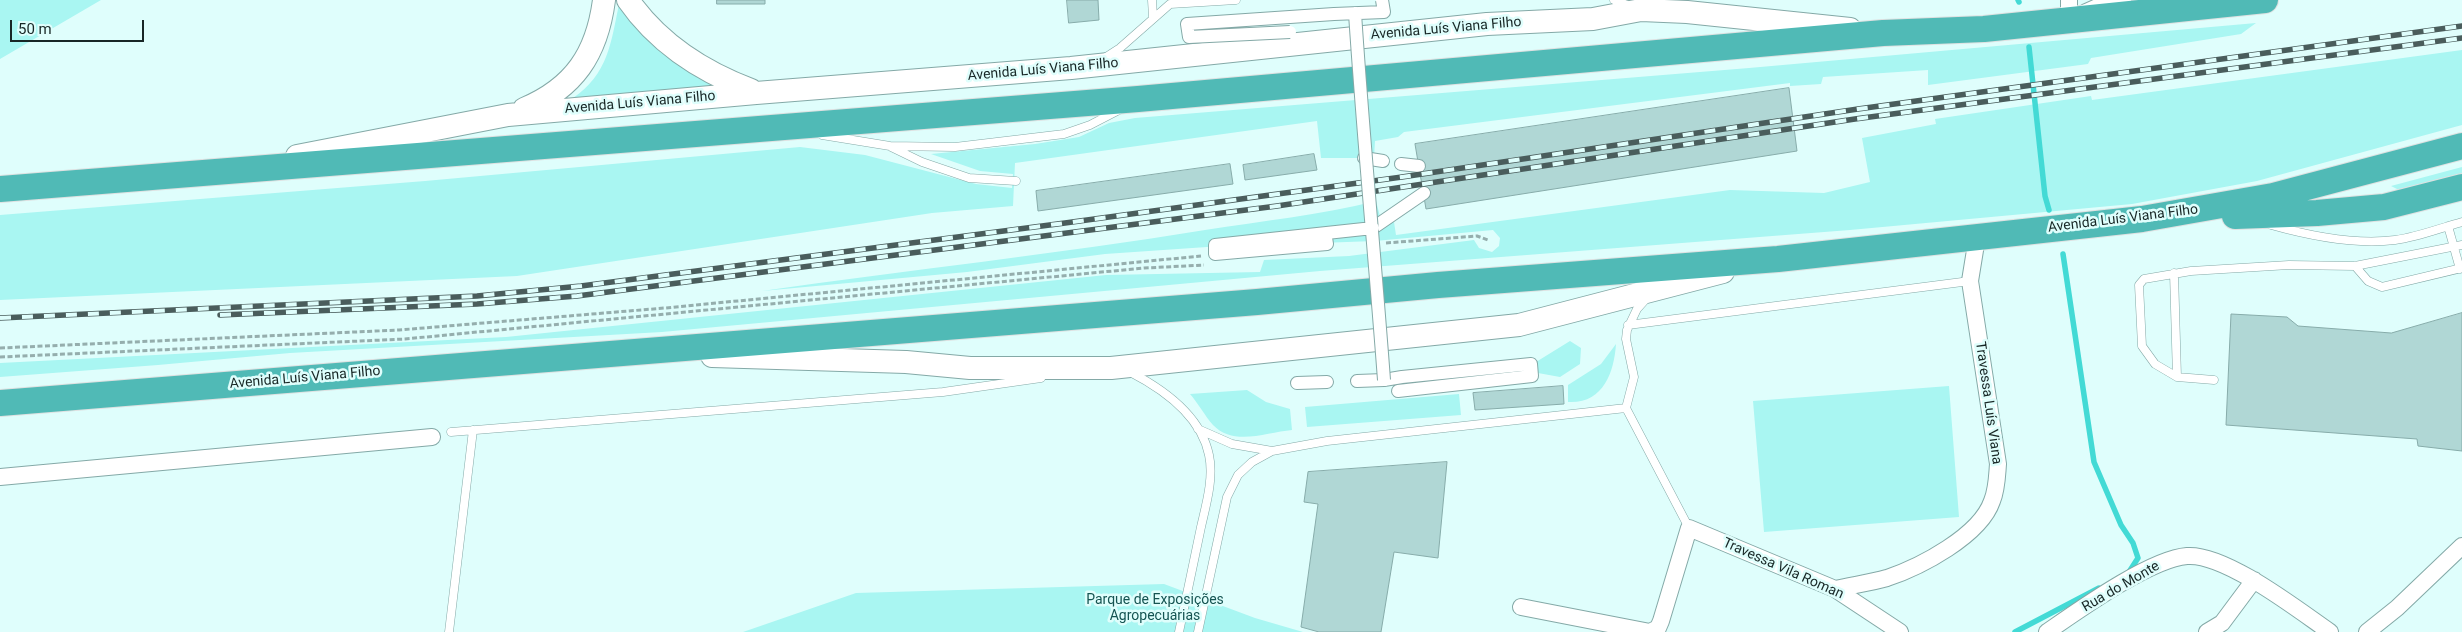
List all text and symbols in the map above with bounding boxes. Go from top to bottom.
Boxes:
scale bar [12,10,146,42]
street label: Avenida Luís Viana Filho [1370,14,1522,44]
text: 50 m [18,20,52,38]
street label: Avenida Luís Viana Filho [967,55,1119,85]
street label: Avenida Luís Viana Filho [564,88,716,118]
street label: Avenida Luís Viana Filho [2047,201,2199,237]
street label: Travessa Luís Viana [1971,340,2005,466]
street label: Avenida Luís Viana Filho [229,363,381,393]
street label: Travessa Vila Roman [1720,535,1846,603]
street label: Rua do Monte [2079,558,2163,616]
park label: Parque de Exposições Agropecuárias [1086,592,1224,624]

